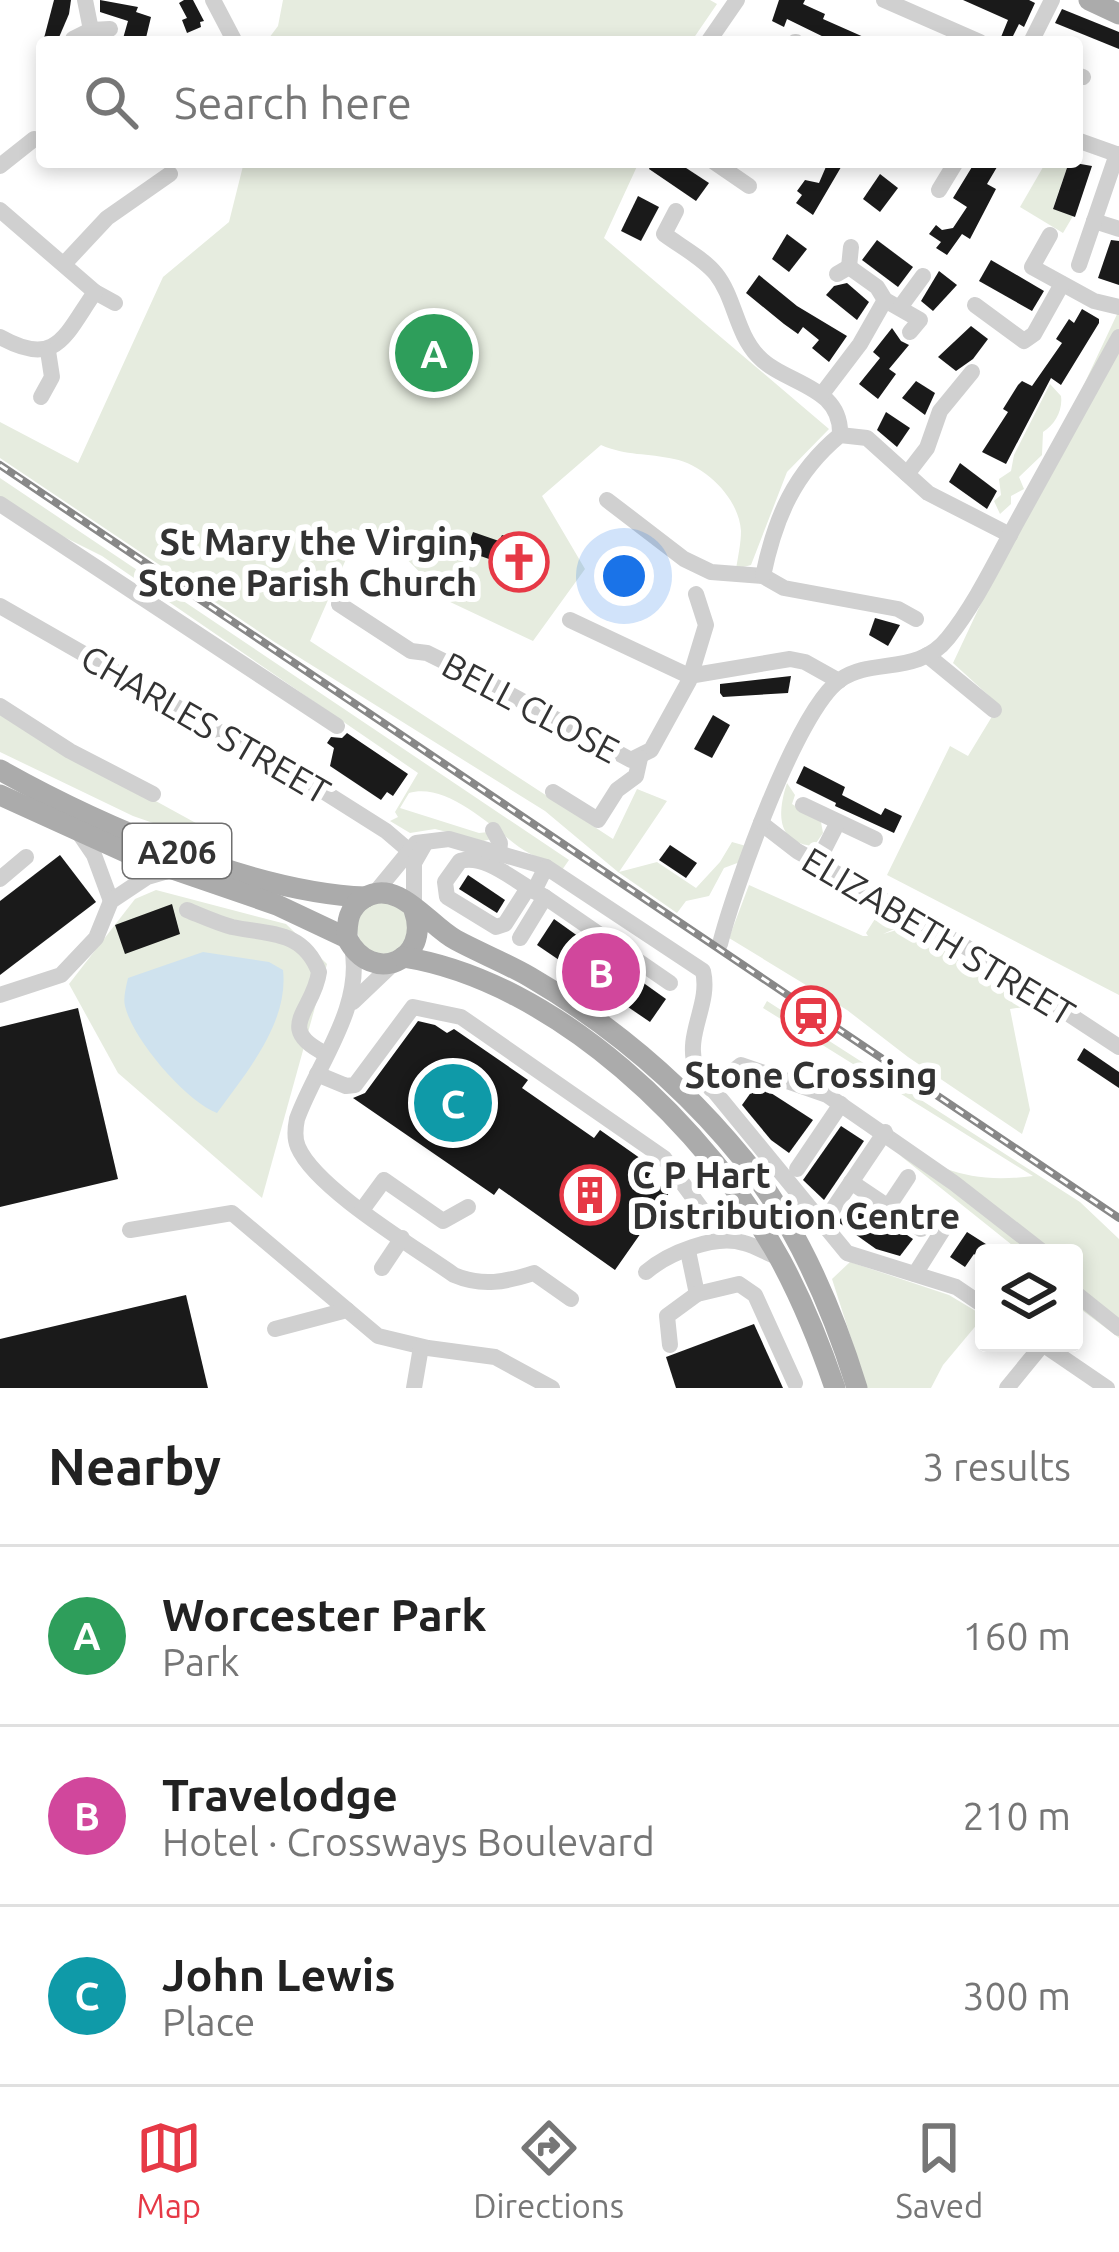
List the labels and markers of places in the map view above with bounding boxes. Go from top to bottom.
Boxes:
pin: A [395,308,473,398]
place label: St Mary the Virgin, Stone Parish Church [138,521,477,603]
church icon: St Mary the Virgin, Stone Parish Church [488,531,550,593]
pin: B [562,927,640,1017]
station icon: Stone Crossing [780,985,842,1047]
place label: Stone Crossing [685,1054,937,1095]
pin: C [414,1058,492,1148]
place label: C P Hart Distribution Centre [632,1154,960,1236]
building icon: C P Hart Distribution Centre [559,1164,621,1226]

